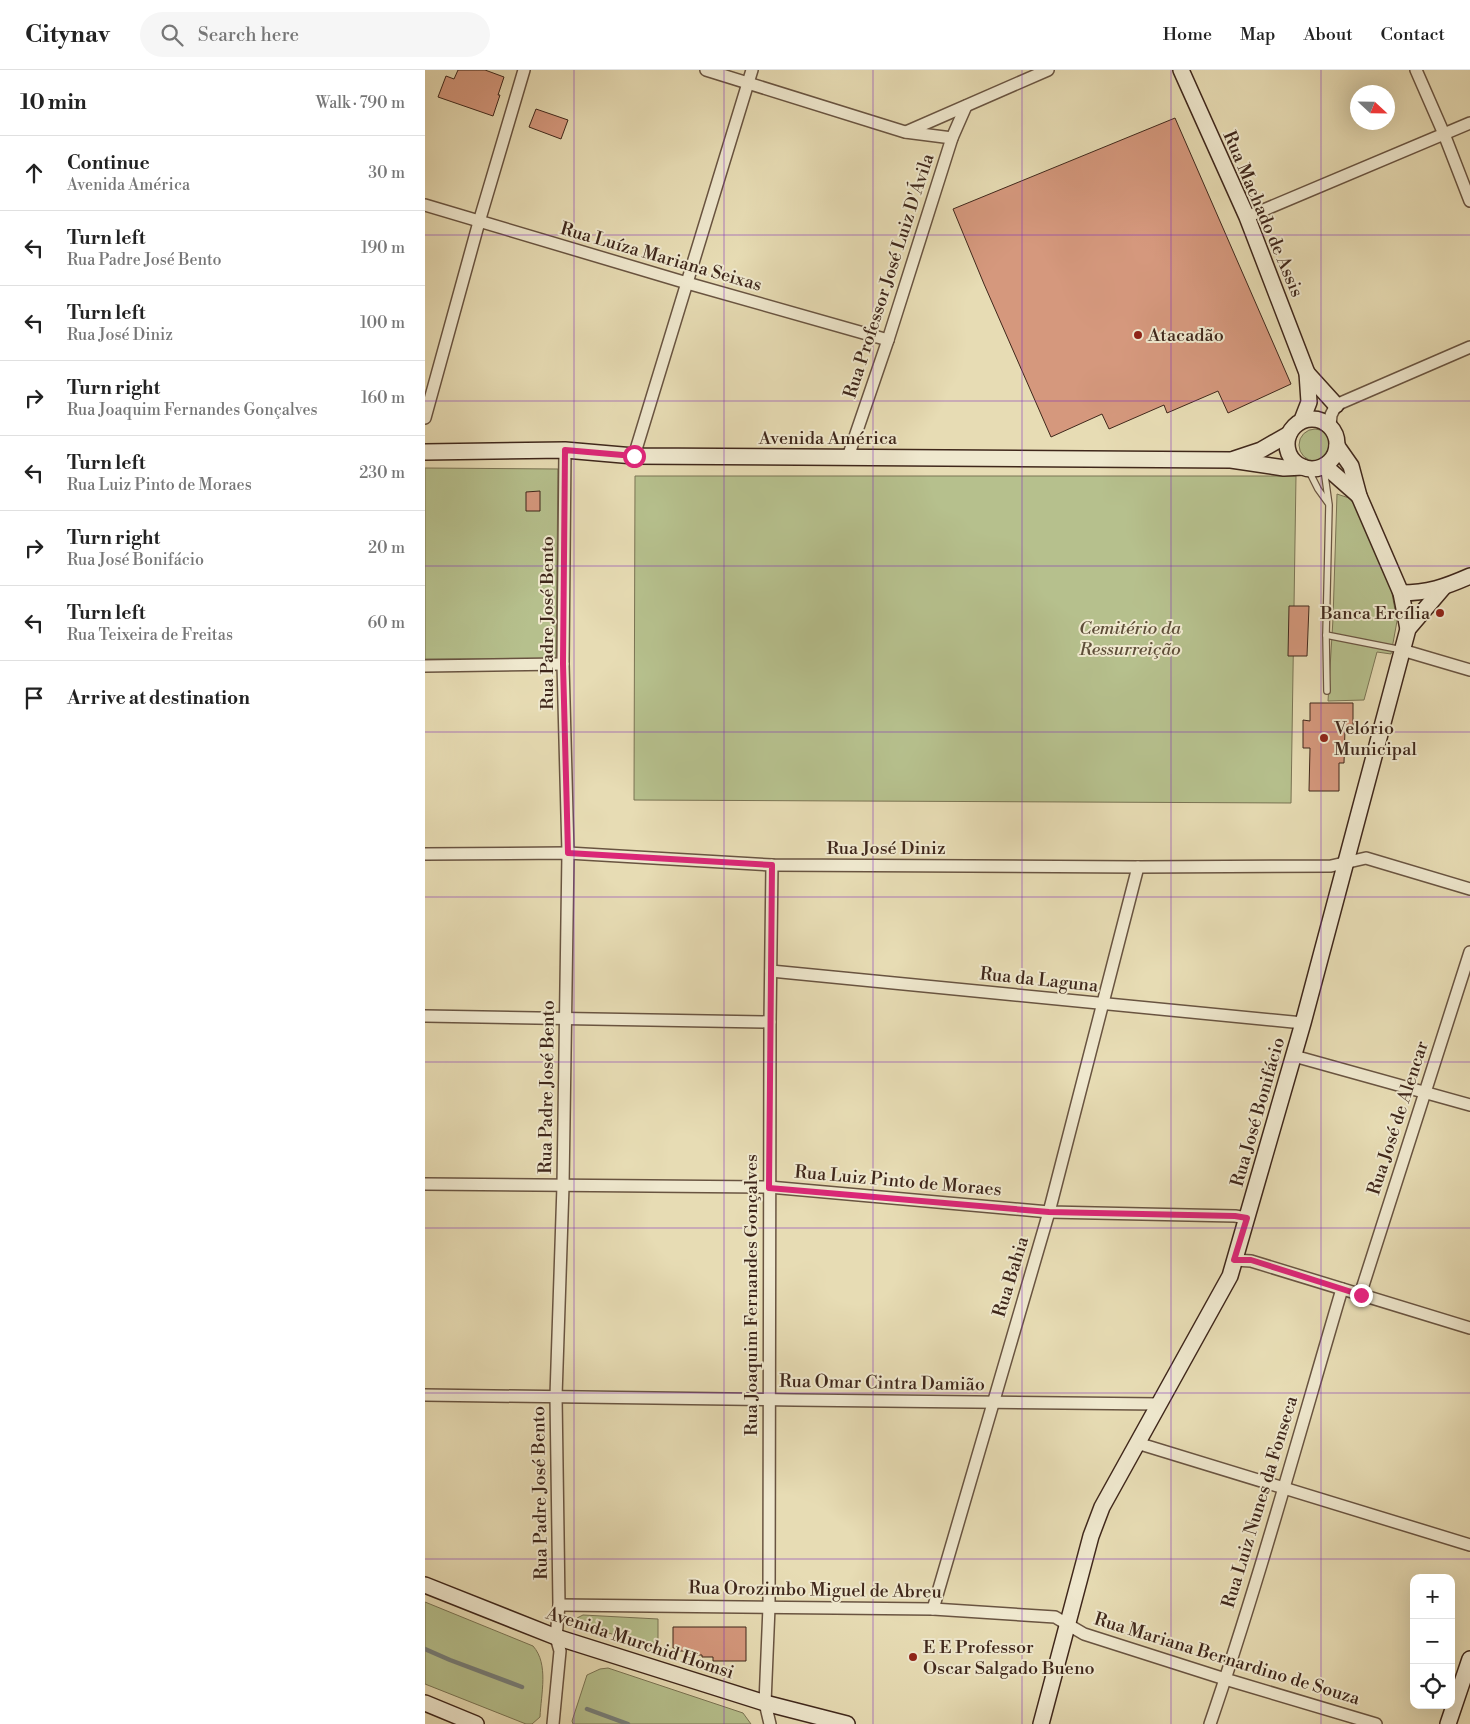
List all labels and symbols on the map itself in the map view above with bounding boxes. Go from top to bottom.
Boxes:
north arrow [1350,85,1395,130]
street label: Rua Machado de Assis [1218,127,1308,301]
street label: Rua Professor José Luiz D'Ávila [839,150,940,401]
street label: Rua Luíza Mariana Seixas [558,217,765,297]
place label: Atacadão [1147,324,1224,347]
marker: Atacadão [1132,329,1144,341]
street label: Avenida América [758,427,898,450]
route start [623,445,646,468]
street label: Rua Padre José Bento [536,536,559,710]
place label: Banca Ercília [1319,602,1431,625]
marker: Banca Ercília [1434,607,1446,619]
park label: Cemitério da Ressurreição [1078,617,1182,661]
place label: Velório Municipal [1333,717,1417,761]
marker: Velório Municipal [1318,732,1330,744]
street label: Rua José Diniz [826,837,946,860]
street label: Rua da Laguna [979,962,1100,998]
street label: Rua Padre José Bento [534,1000,560,1174]
street label: Rua José Bonifácio [1226,1035,1290,1189]
street label: Rua José de Alencar [1362,1038,1434,1198]
street label: Rua Joaquim Fernandes Gonçalves [740,1154,763,1436]
street label: Rua Luiz Pinto de Moraes [794,1160,1003,1202]
street label: Rua Bahia [988,1233,1034,1320]
route end [1350,1284,1373,1307]
street label: Rua Omar Cintra Damião [779,1370,985,1396]
street label: Rua Luiz Nunes da Fonseca [1217,1392,1303,1611]
street label: Rua Padre José Bento [527,1406,553,1580]
street label: Rua Orozimbo Miguel de Abreu [688,1576,943,1604]
street label: Avenida Murchid Homsi [542,1601,737,1684]
street label: Rua Mariana Bernardino de Souza [1091,1608,1364,1711]
place label: E E Professor Oscar Salgado Bueno [923,1636,1095,1680]
marker: E E Professor Oscar Salgado Bueno [907,1651,919,1663]

